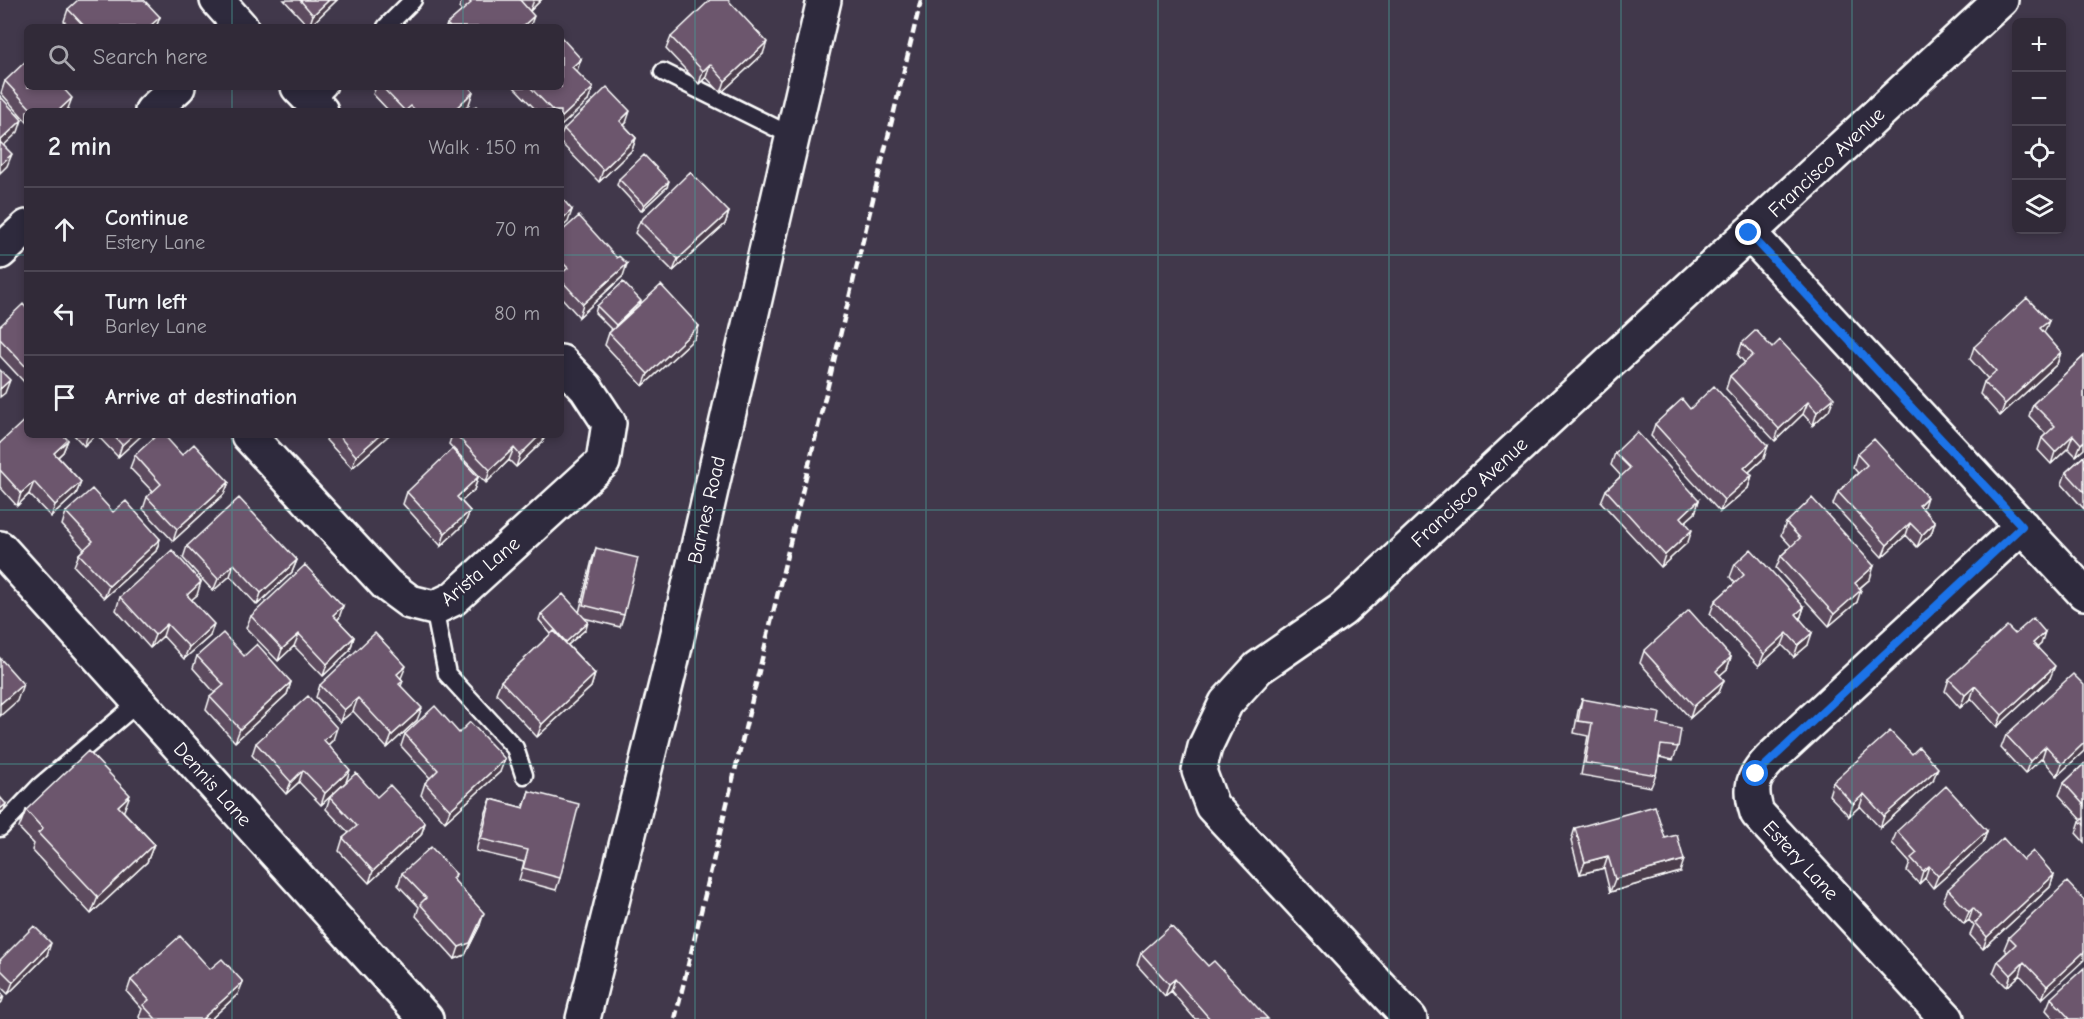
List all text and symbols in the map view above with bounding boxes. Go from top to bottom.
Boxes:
map controls [2012,18,2066,234]
button: + [2012,18,2066,72]
search box [24,24,564,90]
icon: search [45,41,78,74]
text: Search here [93,44,208,70]
button: − [2012,72,2066,126]
street label: Francisco Avenue [1763,103,1889,222]
button: locate [2012,126,2066,180]
text: 2 min [48,132,111,162]
text: Walk · 150 m [429,136,540,159]
button: layers [2012,180,2066,234]
text: Continue [105,205,188,231]
icon: ahead [48,213,81,246]
text: 70 m [495,218,540,241]
route end [1735,219,1761,245]
text: Estery Lane [105,231,205,254]
text: Turn left [105,289,187,315]
icon: left [48,297,81,330]
text: 80 m [494,302,540,325]
text: Barley Lane [105,315,207,338]
icon: arrive [48,381,81,414]
text: Arrive at destination [105,384,297,410]
street label: Francisco Avenue [1406,433,1532,552]
street label: Barnes Road [683,454,730,566]
street label: Arista Lane [436,532,524,611]
street label: Dennis Lane [169,738,256,831]
route start [1742,760,1768,786]
street label: Estery Lane [1758,816,1843,905]

